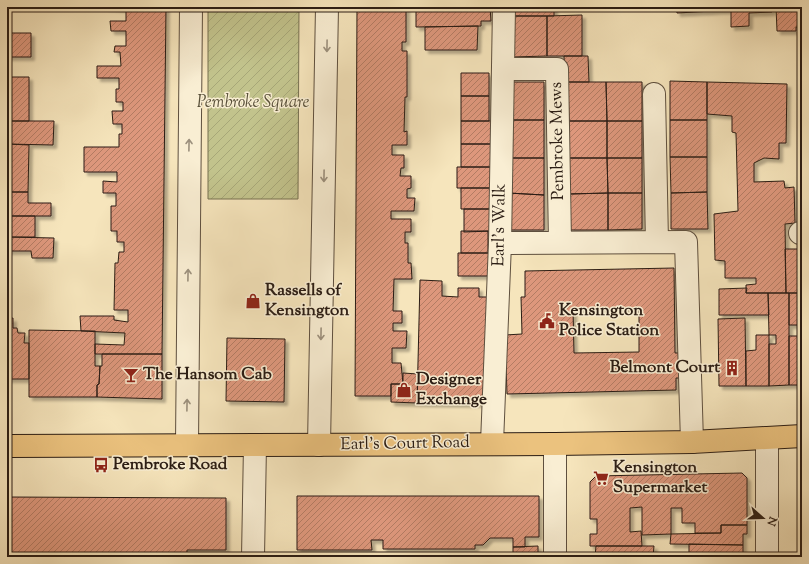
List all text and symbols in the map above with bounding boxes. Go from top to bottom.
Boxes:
one-way arrow [323,39,331,52]
street label: Pembroke Mews [545,81,571,200]
park label: Pembroke Square [197,91,310,115]
one-way arrow [185,139,193,152]
one-way arrow [320,169,328,182]
street label: Earl's Walk [487,183,513,267]
one-way arrow [184,269,192,282]
place label: Rassells of Kensington [265,279,350,323]
shop icon: Rassells of Kensington [244,292,262,310]
place label: Kensington Police Station [559,299,660,343]
public building icon: Kensington Police Station [538,312,556,330]
one-way arrow [317,327,325,340]
place label: Belmont Court [610,356,720,380]
building icon: Belmont Court [723,359,741,377]
place label: The Hansom Cab [143,363,272,387]
bar icon: The Hansom Cab [122,366,140,384]
place label: Designer Exchange [416,368,487,412]
shop icon: Designer Exchange [395,381,413,399]
one-way arrow [183,399,191,412]
street label: Earl's Court Road [340,431,470,457]
place label: Pembroke Road [113,453,228,477]
bus stop icon: Pembroke Road [92,456,110,474]
place label: Kensington Supermarket [613,456,707,500]
supermarket icon: Kensington Supermarket [592,469,610,487]
north arrow [743,498,783,538]
text: N [762,513,781,528]

